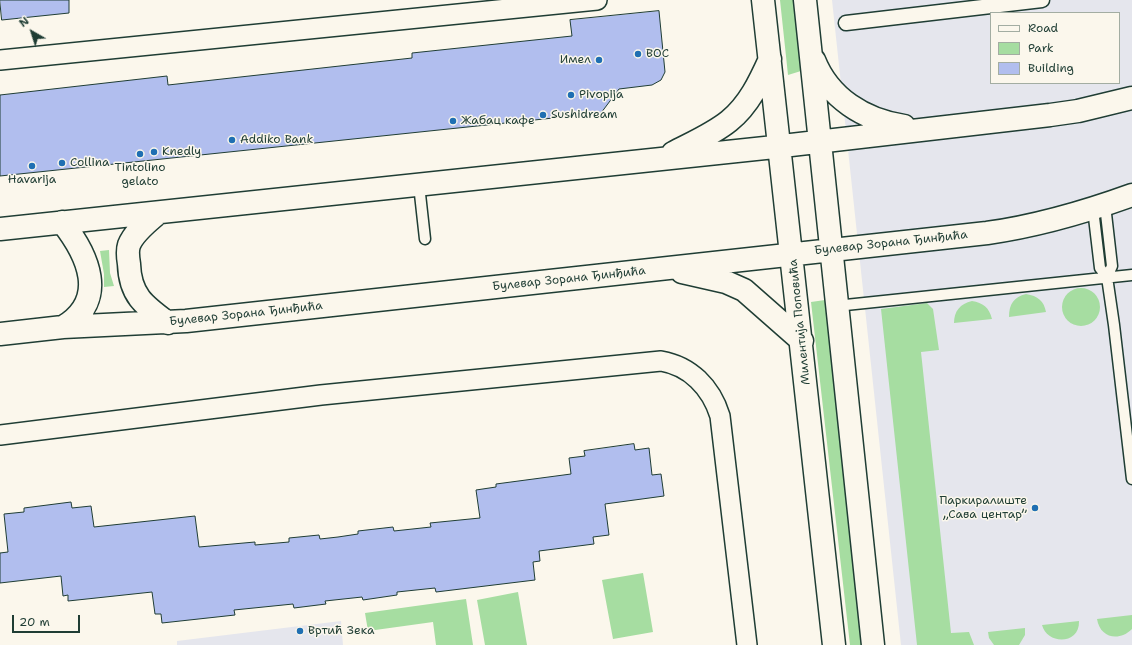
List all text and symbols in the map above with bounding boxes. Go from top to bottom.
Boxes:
north arrow [12,12,52,52]
legend [990,12,1120,84]
text: N [16,14,32,31]
text: Road [1028,20,1058,36]
text: Park [1028,40,1054,56]
place label: BOC [646,47,669,61]
marker: BOC [633,49,643,59]
place label: Имел [560,53,591,67]
marker: Имел [594,55,604,65]
text: Building [1028,60,1074,76]
place label: Pivopija [579,88,623,102]
marker: Pivopija [566,90,576,100]
place label: Sushidream [551,108,617,122]
marker: Sushidream [538,110,548,120]
place label: Жабац кафе [461,114,535,128]
marker: Жабац кафе [448,116,458,126]
place label: Addiko Bank [240,133,313,147]
marker: Addiko Bank [227,135,237,145]
place label: Knedly [162,145,201,159]
marker: Knedly [149,147,159,157]
marker: Tintolino gelato [135,149,145,159]
place label: Collina [70,156,109,170]
marker: Collina [57,158,67,168]
marker: Havarija [27,161,37,171]
place label: Tintolino gelato [114,161,166,189]
place label: Havarija [8,173,56,187]
street label: Булевар Зорана Ђинђића [814,228,968,258]
street label: Милентија Поповића [786,258,814,386]
street label: Булевар Зорана Ђинђића [492,264,646,294]
street label: Булевар Зорана Ђинђића [169,299,323,329]
place label: Паркиралиште „Сава центар” [939,494,1027,522]
marker: Паркиралиште „Сава центар” [1030,503,1040,513]
scale bar [14,607,82,633]
text: 20 m [19,614,50,630]
place label: Вртић Зека [308,624,374,638]
marker: Вртић Зека [295,626,305,636]

